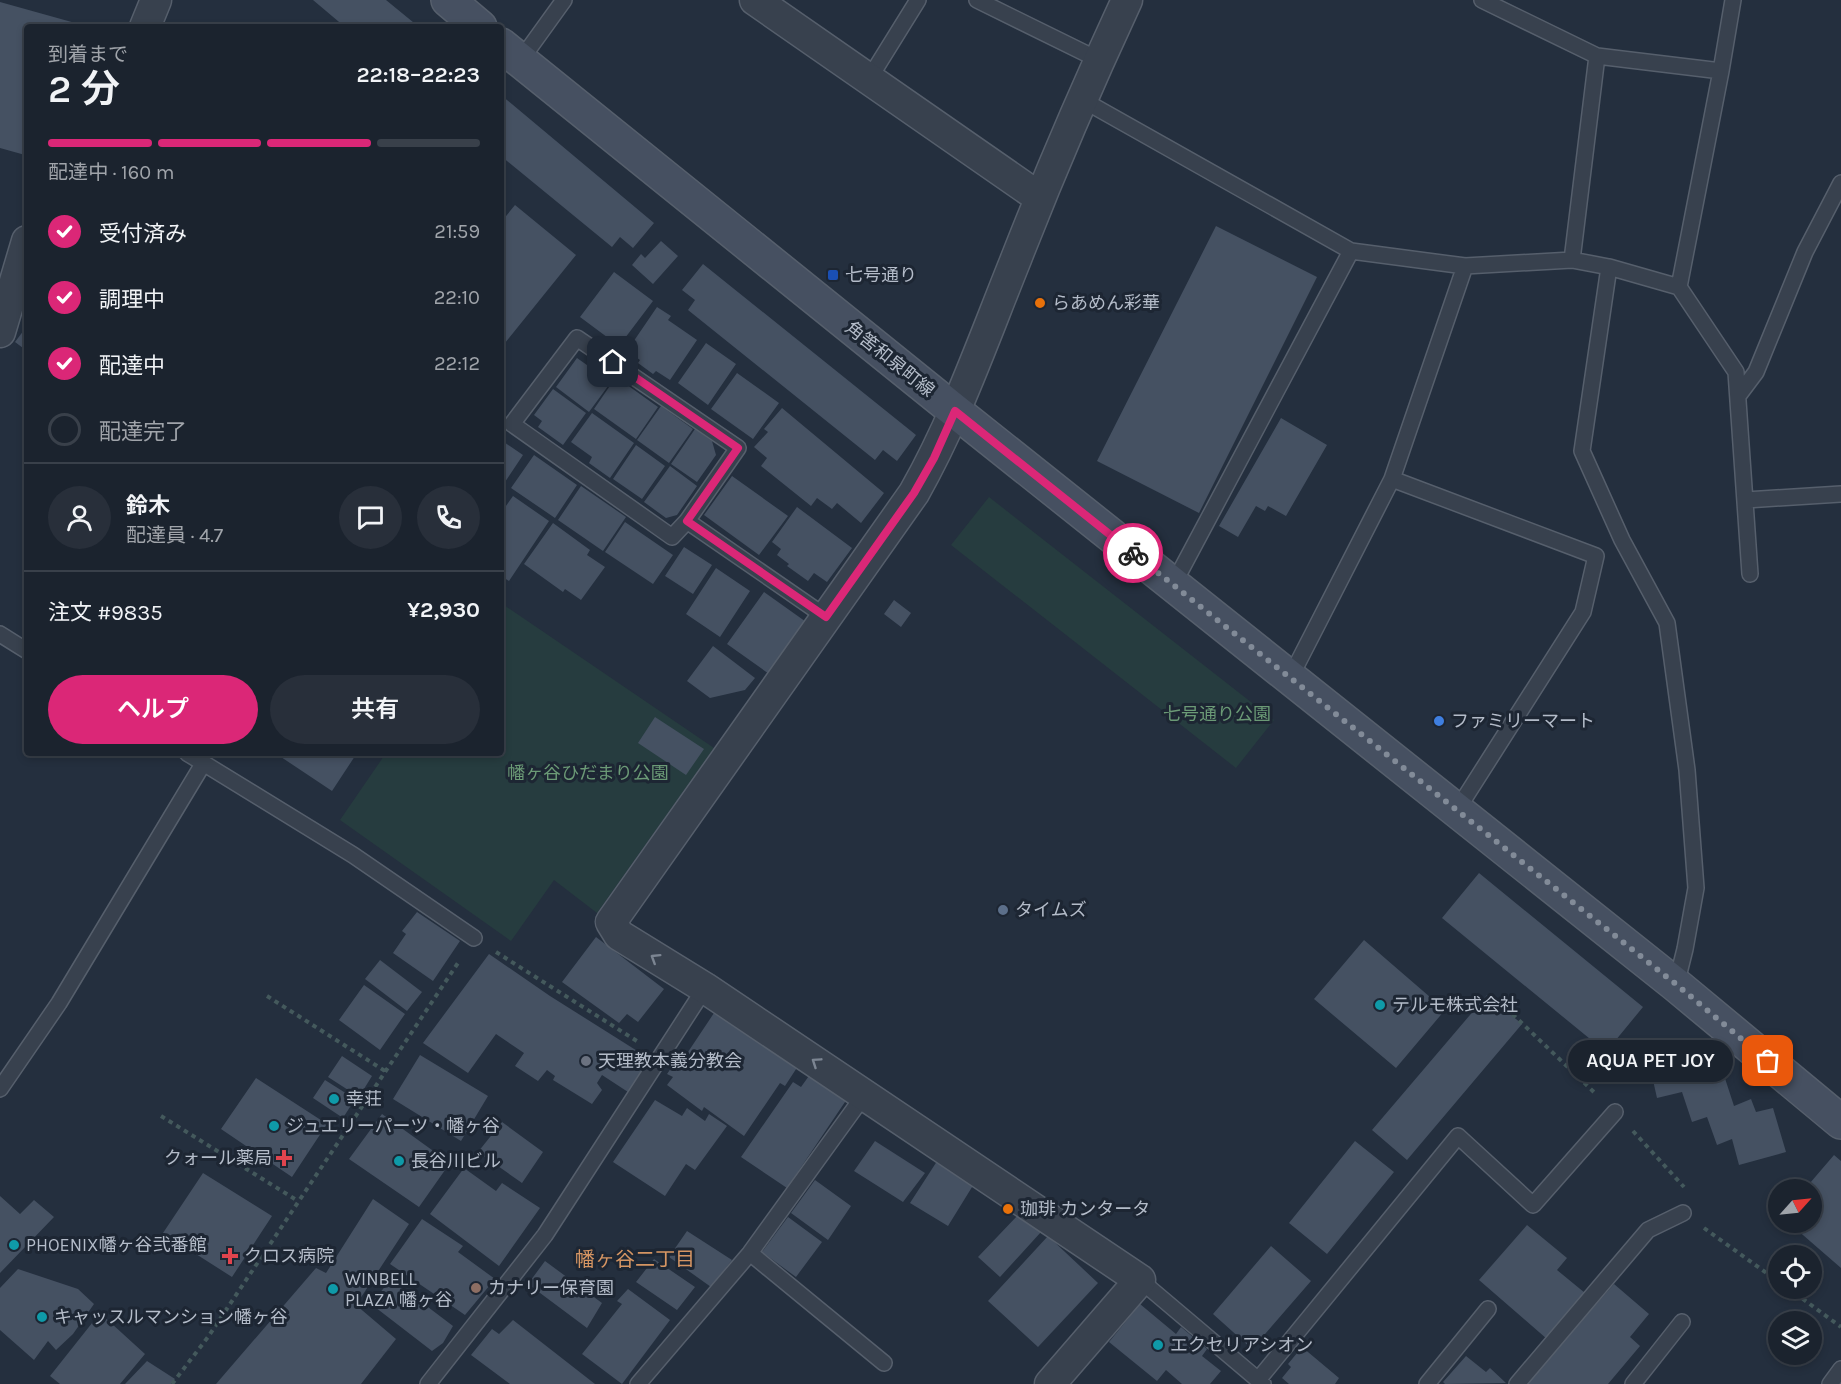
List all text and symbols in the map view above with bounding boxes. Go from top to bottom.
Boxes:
text: 到着まで [48,43,128,66]
text: 22:18–22:23 [356,62,480,88]
text: 2 分 [48,66,120,112]
text: 配達中 · 160 m [48,161,174,184]
icon: check [48,215,81,248]
text: 21:59 [434,220,480,243]
text: 受付済み [99,221,187,247]
place label: 七号通り [845,264,917,286]
marker: 七号通り [826,268,840,282]
icon: check [48,281,81,314]
text: 22:10 [434,286,480,309]
text: 調理中 [99,287,165,313]
place label: らあめん彩華 [1052,292,1160,314]
marker: らあめん彩華 [1033,296,1047,310]
street label: 角筈和泉町線 [841,316,939,402]
pin [587,336,638,387]
icon: home [596,345,629,378]
icon: check [48,347,81,380]
text: 22:12 [434,352,480,375]
text: 配達中 [99,353,165,379]
text: 配達完了 [99,419,187,445]
button: person [48,486,111,549]
button: chat [339,486,402,549]
button: phone [417,486,480,549]
text: 鈴木 [126,493,170,519]
courier [1103,523,1163,583]
text: 配達員 · 4.7 [126,524,223,547]
icon: bike [1117,537,1150,570]
text: ¥2,930 [407,597,480,623]
text: 注文 #9835 [48,600,163,626]
button: ヘルプ [48,675,258,744]
button: 共有 [270,675,480,744]
park label: 七号通り公園 [1163,703,1271,725]
place label: ファミリーマート [1451,710,1595,732]
marker: ファミリーマート [1432,714,1446,728]
park label: 幡ヶ谷ひだまり公園 [507,762,669,784]
place label: タイムズ [1015,899,1087,921]
marker: タイムズ [996,903,1010,917]
one-way arrow [651,954,662,965]
place label: テルモ株式会社 [1392,994,1518,1016]
marker: テルモ株式会社 [1373,998,1387,1012]
pin [1742,1035,1793,1086]
callout: AQUA PET JOY [1567,1040,1732,1082]
icon: bag [1751,1044,1784,1077]
text: AQUA PET JOY [1586,1049,1715,1072]
place label: 天理教本義分教会 [598,1050,742,1072]
marker: 天理教本義分教会 [579,1054,593,1068]
one-way arrow [812,1058,823,1069]
place label: 幸荘 [346,1088,382,1110]
marker: 幸荘 [327,1092,341,1106]
place label: ジュエリーパーツ・幡ヶ谷 [286,1115,500,1137]
marker: ジュエリーパーツ・幡ヶ谷 [267,1119,281,1133]
place label: クォール薬局 [164,1147,272,1169]
place label: 長谷川ビル [411,1150,501,1172]
marker: クォール薬局 [277,1151,291,1165]
marker: 長谷川ビル [392,1154,406,1168]
north arrow [1768,1179,1822,1233]
map controls [1768,1179,1822,1365]
place label: 珈琲 カンタータ [1020,1198,1150,1220]
marker: 珈琲 カンタータ [1001,1202,1015,1216]
place label: PHOENIX幡ヶ谷弐番館 [26,1234,207,1256]
marker: PHOENIX幡ヶ谷弐番館 [7,1238,21,1252]
place label: クロス病院 [244,1245,334,1267]
button: locate [1768,1245,1822,1299]
marker: クロス病院 [221,1247,239,1265]
district label: 幡ヶ谷二丁目 [575,1248,695,1271]
place label: WINBELL PLAZA 幡ヶ谷 [345,1268,453,1311]
place label: カナリー保育園 [488,1277,614,1299]
marker: カナリー保育園 [469,1281,483,1295]
marker: WINBELL PLAZA 幡ヶ谷 [326,1282,340,1296]
place label: キャッスルマンション幡ヶ谷 [54,1306,288,1328]
marker: キャッスルマンション幡ヶ谷 [35,1310,49,1324]
button: layers [1768,1311,1822,1365]
place label: エクセリアシオン [1170,1334,1313,1356]
marker: エクセリアシオン [1151,1338,1165,1352]

